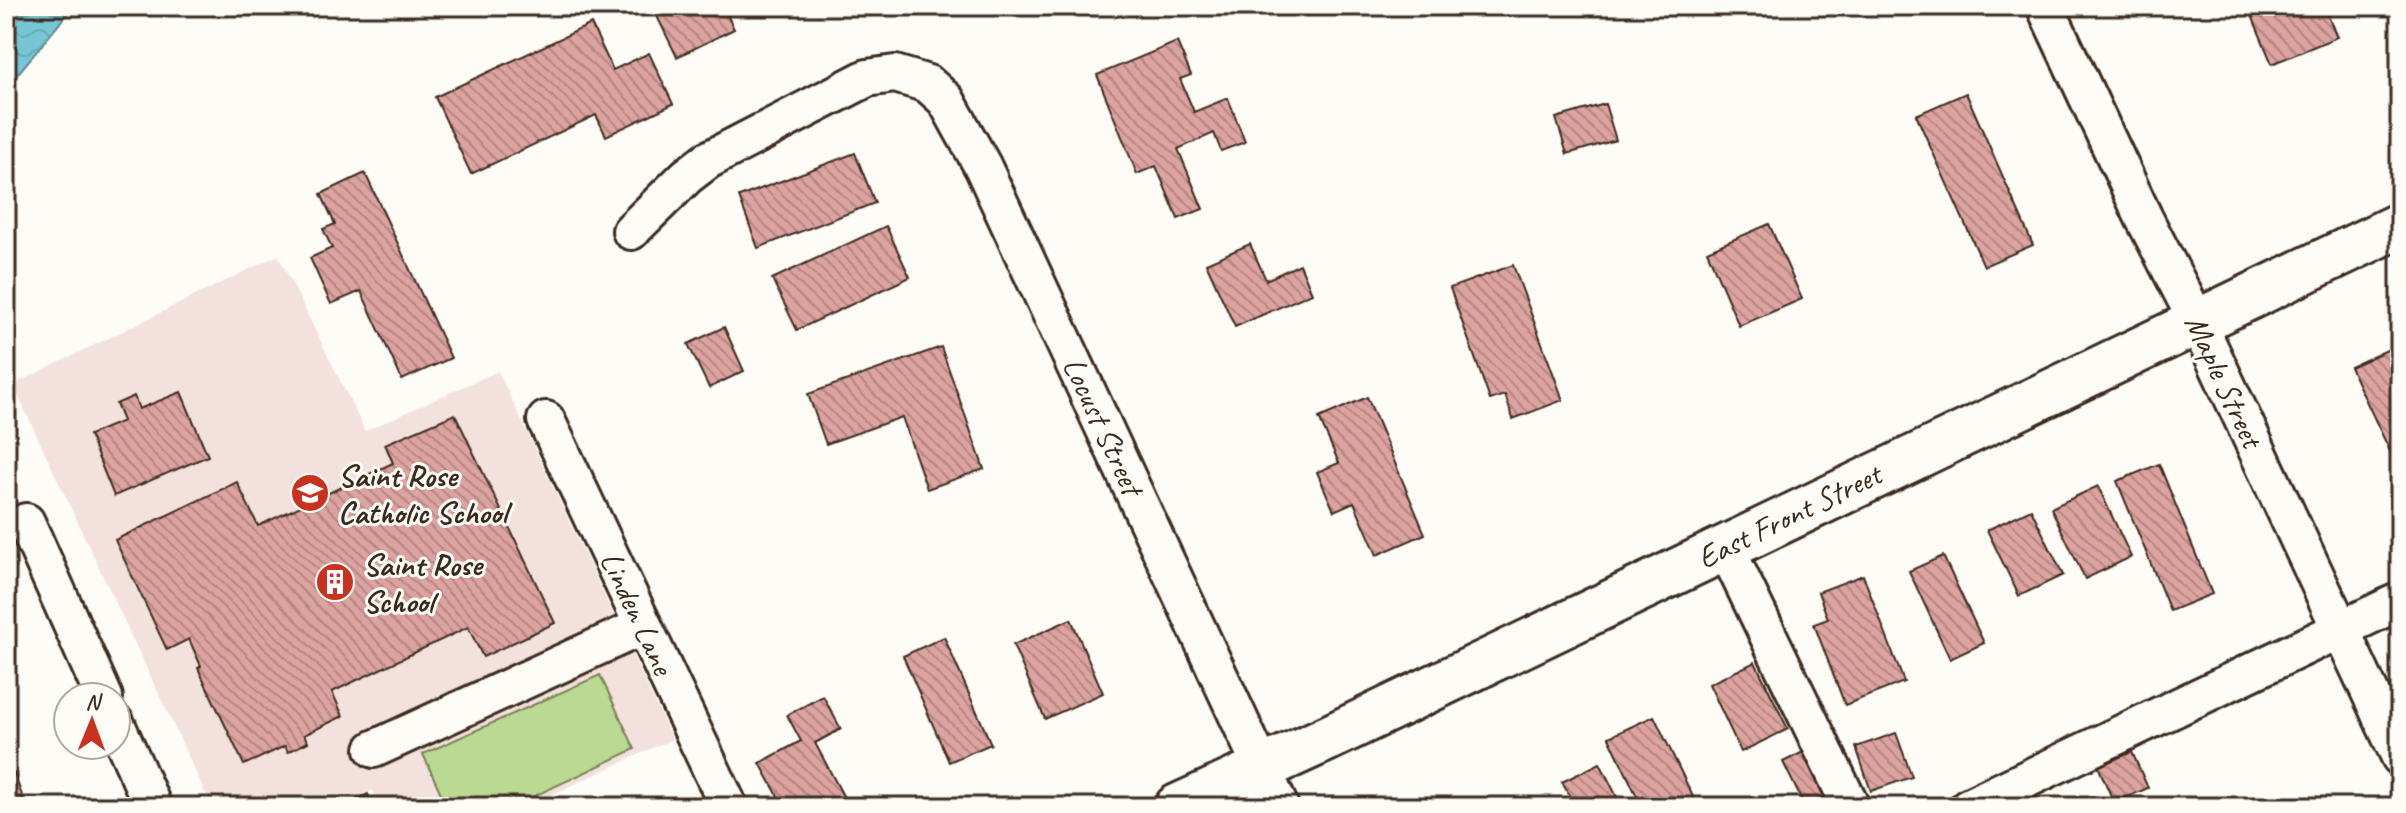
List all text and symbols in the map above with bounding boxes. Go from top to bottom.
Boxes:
street label: Maple Street [2175,308,2274,457]
street label: Locust Street [1053,351,1155,505]
street label: East Front Street [1690,452,1891,578]
place label: Saint Rose Catholic School [338,455,513,533]
school or university icon: Saint Rose Catholic School [289,472,331,514]
place label: Saint Rose School [363,544,485,622]
street label: Linden Lane [591,545,684,683]
building icon: Saint Rose School [314,561,356,603]
north arrow [52,681,132,761]
text: N [85,688,103,716]

